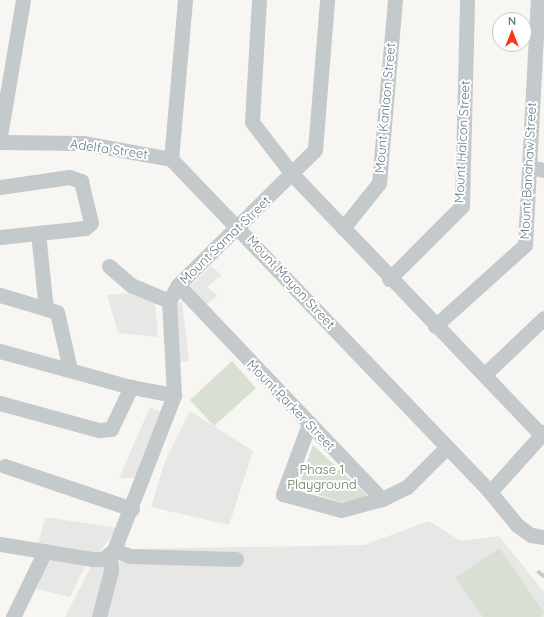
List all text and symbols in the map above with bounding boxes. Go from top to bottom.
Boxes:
north arrow [492,12,532,52]
text: N [508,14,516,28]
street label: Mount Kanlaon Street [372,42,398,174]
street label: Mount Halcon Street [451,80,473,204]
street label: Mount Banahaw Street [517,102,539,240]
street label: Adelfa Street [69,136,149,162]
street label: Mount Samat Street [176,193,274,287]
street label: Mount Mayon Street [244,232,338,332]
street label: Mount Parker Street [244,356,338,454]
park label: Phase 1 Playground [287,462,357,493]

